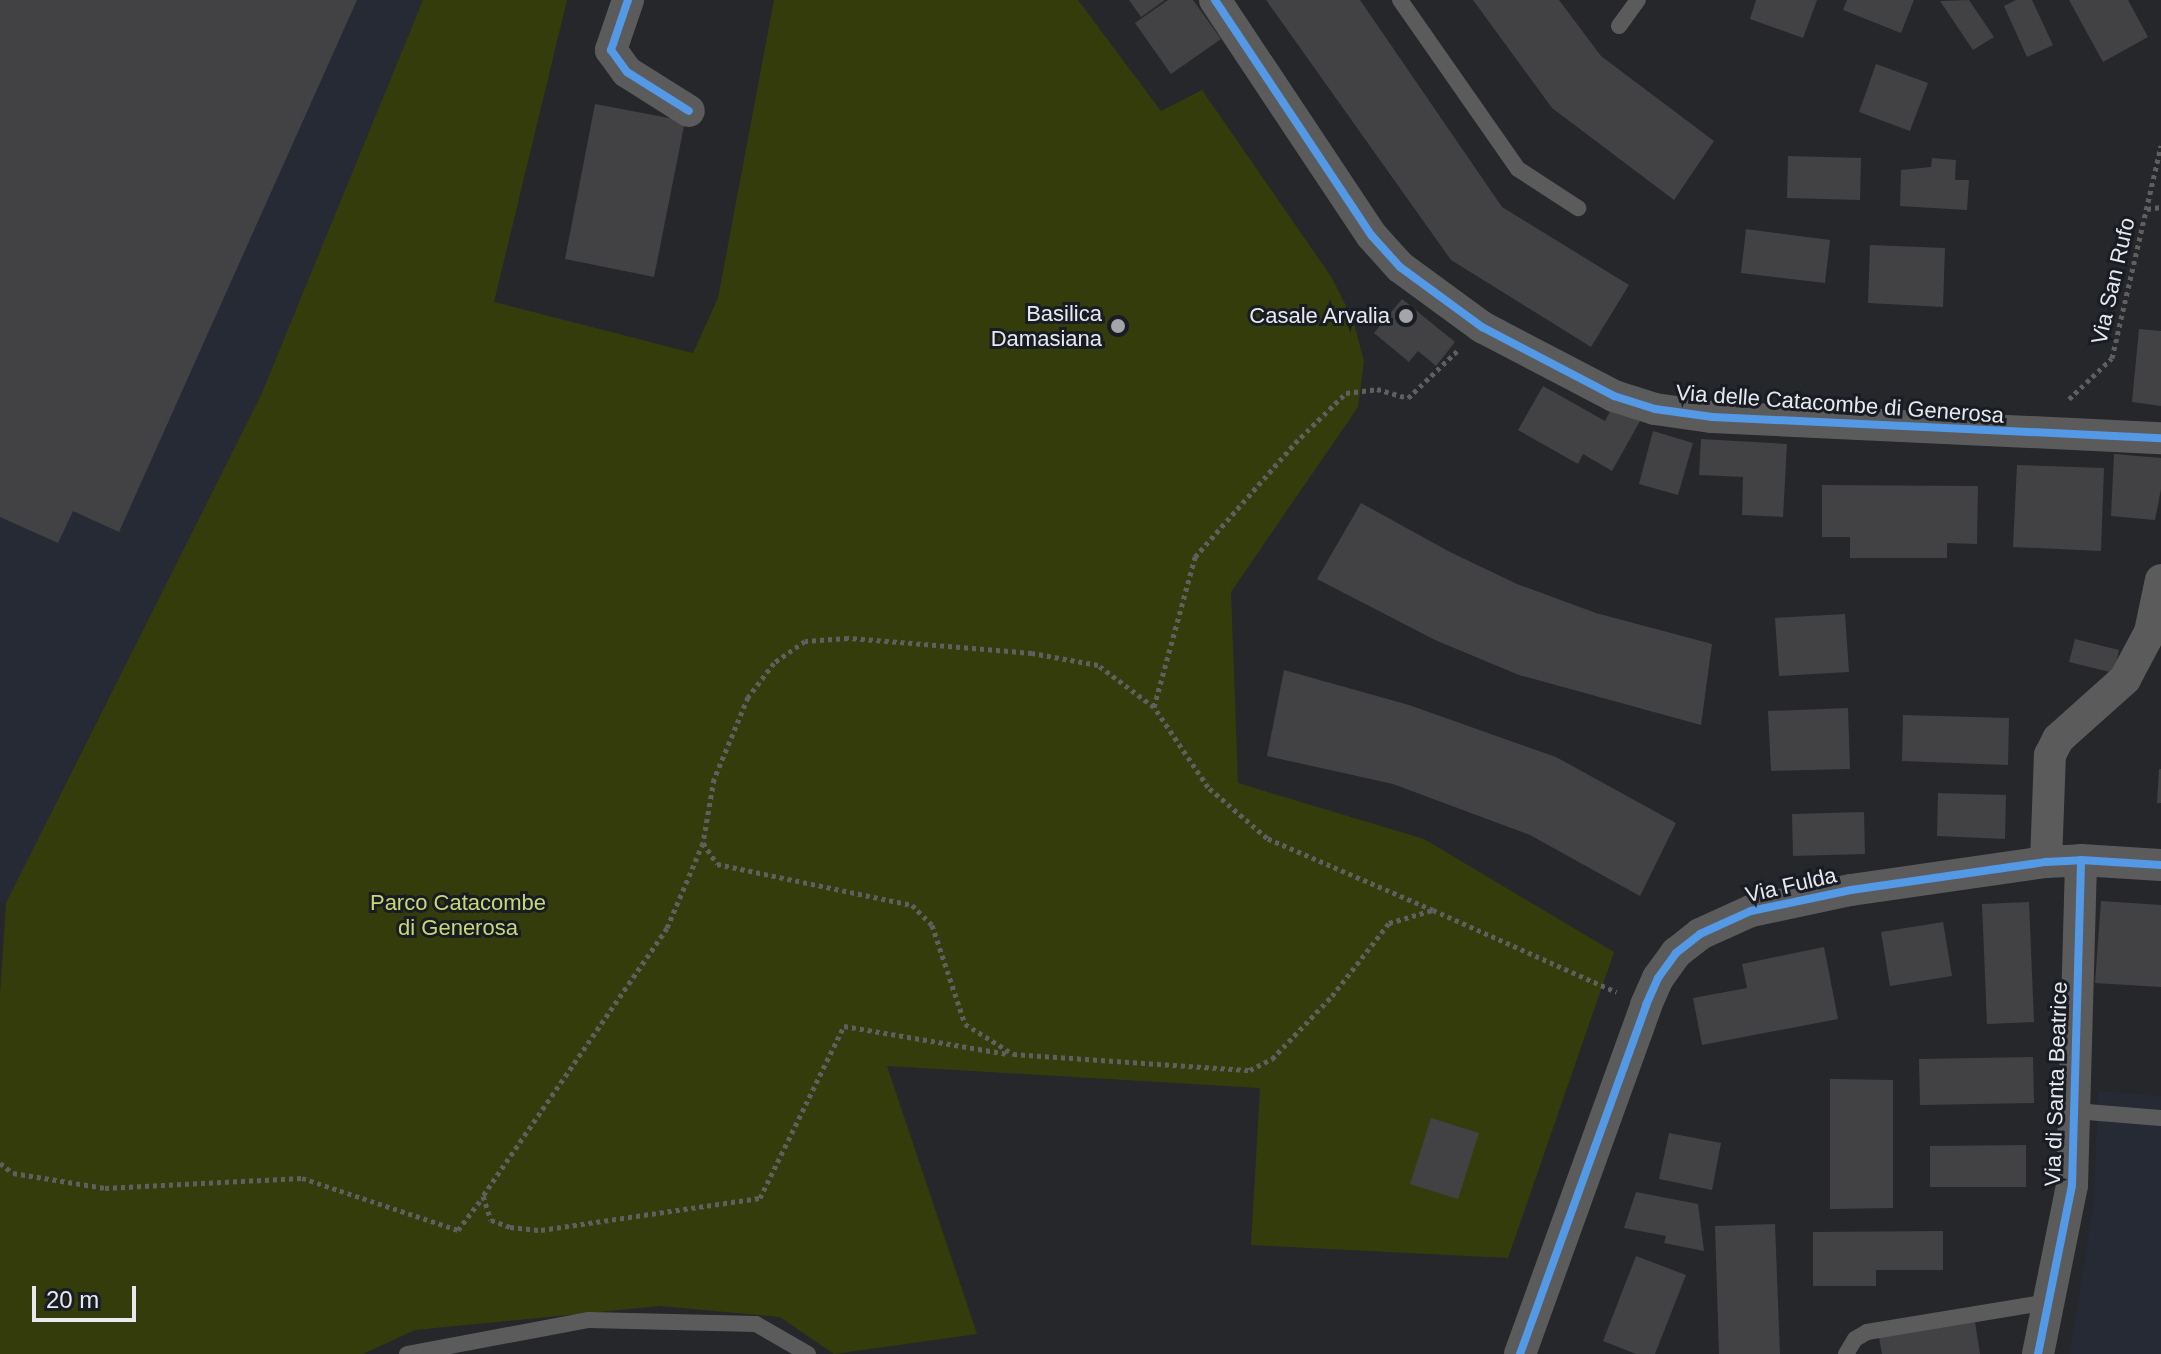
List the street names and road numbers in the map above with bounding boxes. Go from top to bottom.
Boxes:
street label: Via San Rufo [2086,215,2140,347]
street label: Via delle Catacombe di Generosa [1675,379,2005,429]
street label: Via Fulda [1743,862,1839,908]
street label: Via di Santa Beatrice [2039,981,2073,1187]

